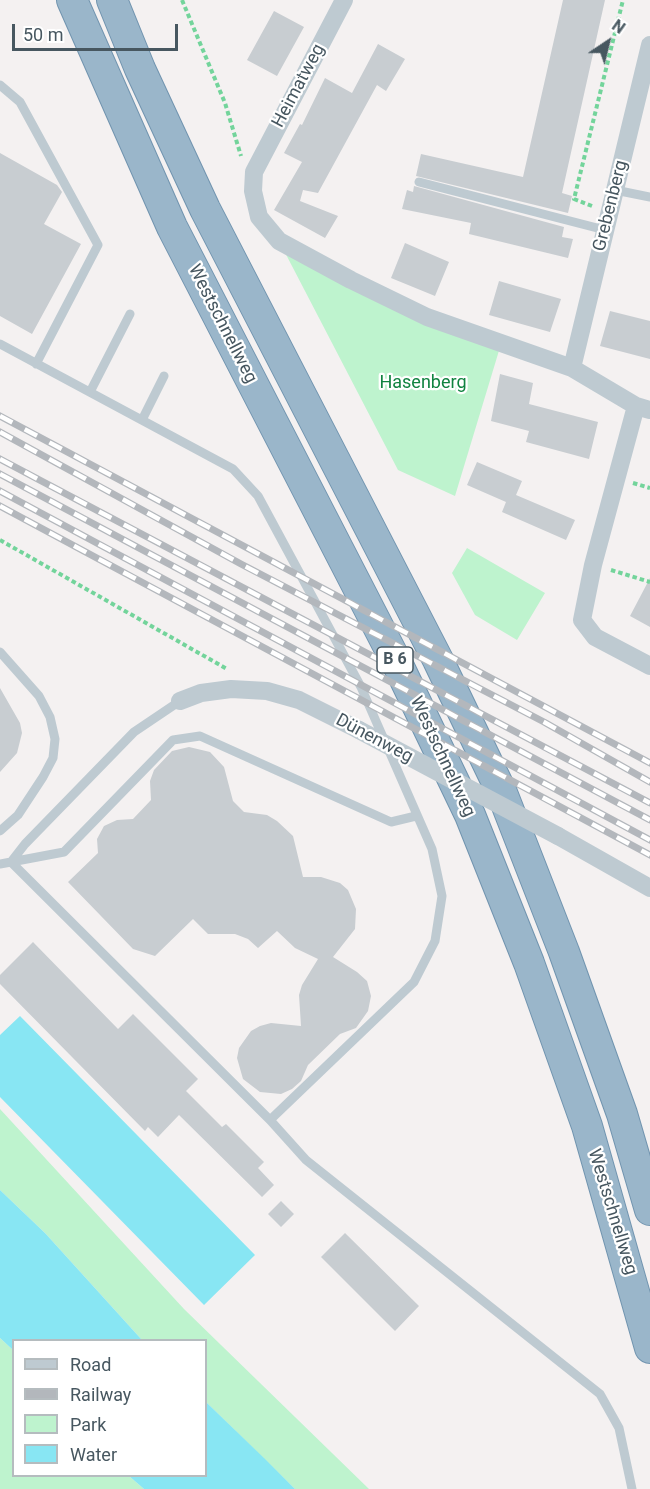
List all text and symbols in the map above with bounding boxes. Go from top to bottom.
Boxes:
scale bar [15,12,182,50]
north arrow [578,12,638,72]
text: N [609,16,629,38]
text: 50 m [23,24,63,45]
street label: Heimatweg [268,41,330,131]
street label: Grebenberg [589,158,633,254]
street label: Westschnellweg [183,261,261,387]
park label: Hasenberg [379,372,467,394]
road number: B 6 [377,647,413,673]
street label: Westschnellweg [405,693,479,821]
street label: Dünenweg [332,710,416,768]
street label: Westschnellweg [583,1146,641,1278]
legend [12,1339,207,1477]
text: Road [70,1354,111,1375]
text: Railway [70,1384,131,1405]
text: Park [70,1414,106,1435]
text: Water [70,1444,117,1465]

